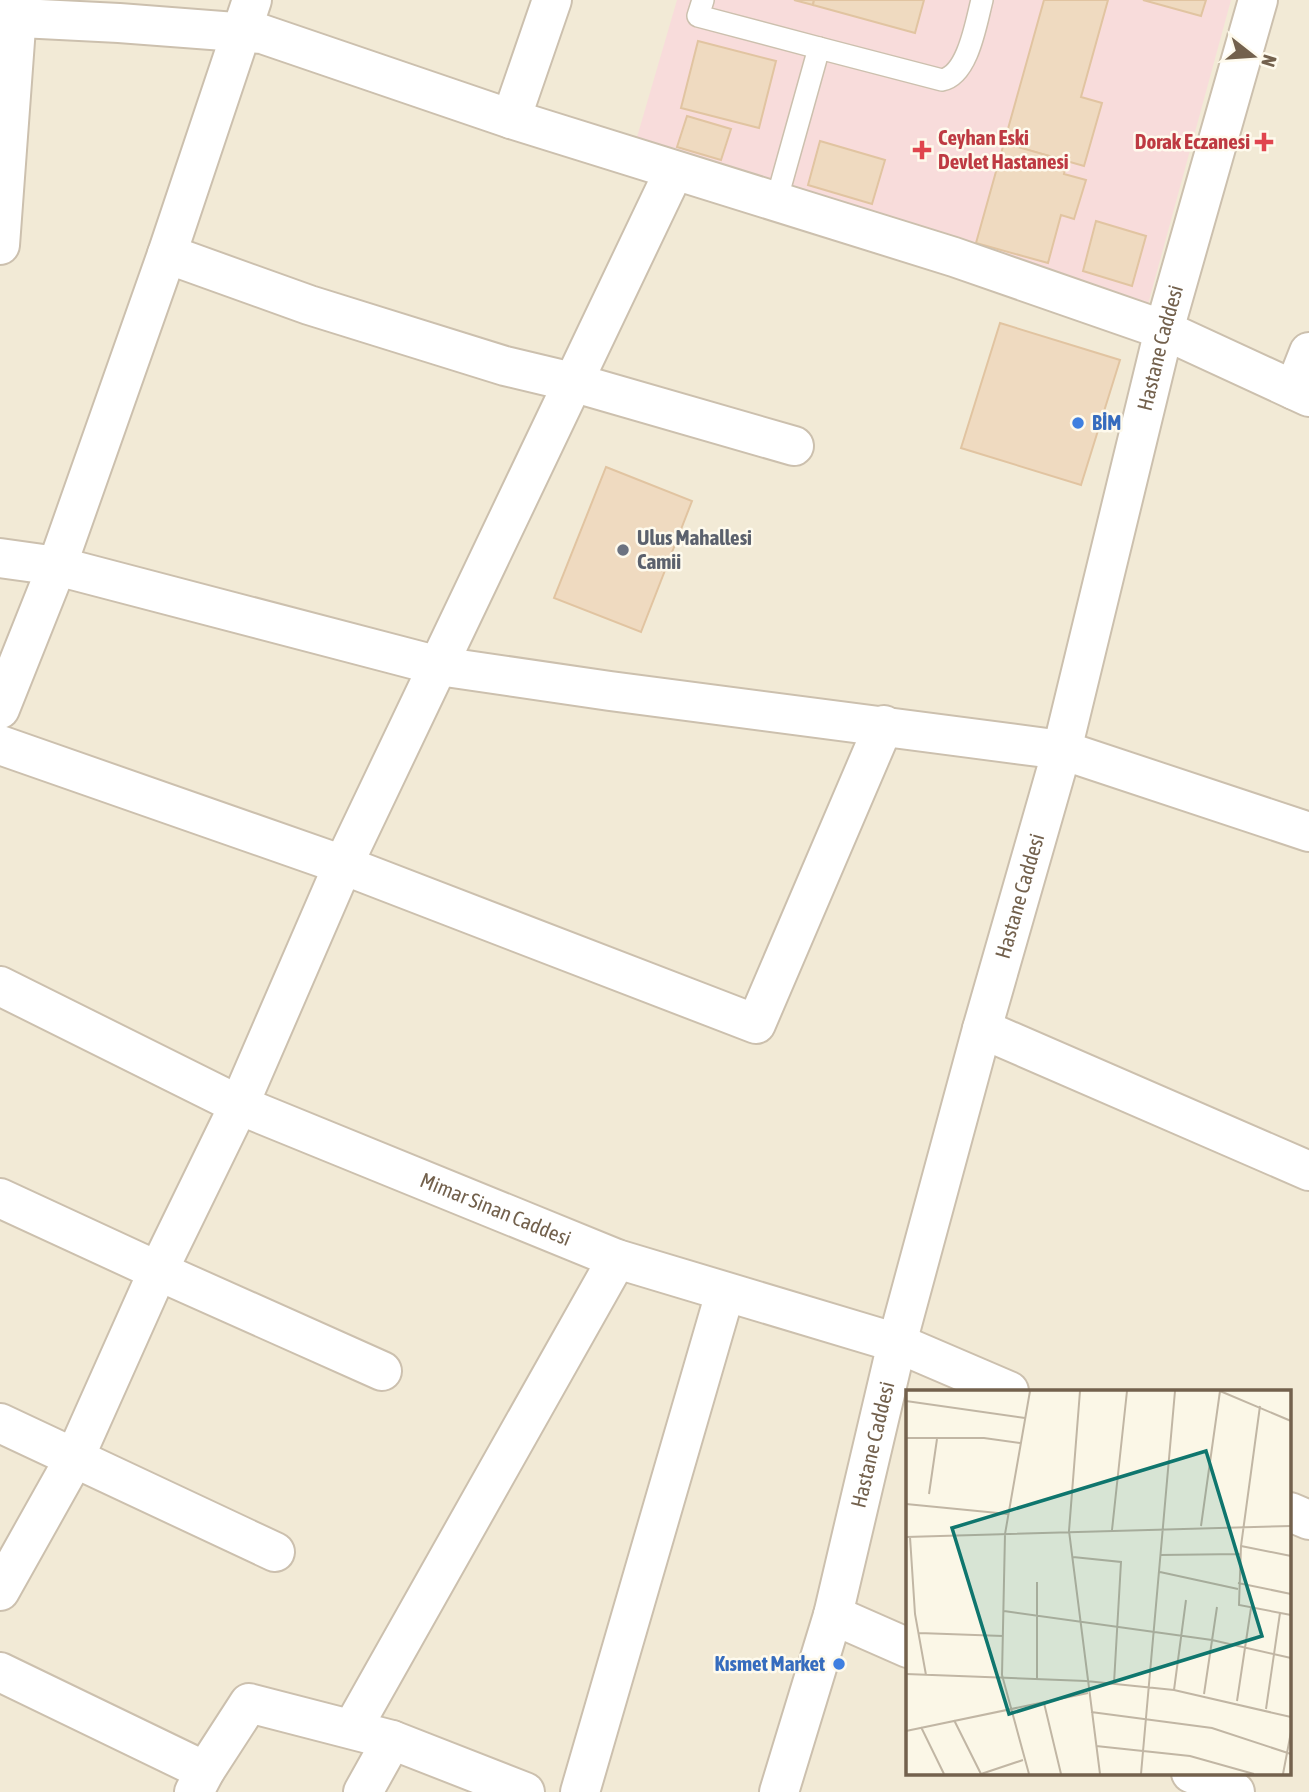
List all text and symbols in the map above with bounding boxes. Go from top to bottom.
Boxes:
north arrow [1218,21,1288,91]
text: N [1257,52,1281,70]
place label: Ceyhan Eski Devlet Hastanesi [938,125,1069,173]
place label: Dorak Eczanesi [1135,129,1250,153]
marker: Dorak Eczanesi [1256,134,1272,150]
marker: Ceyhan Eski Devlet Hastanesi [912,140,932,160]
street label: Hastane Caddesi [1132,282,1187,413]
place label: BİM [1092,410,1121,434]
marker: BİM [1070,415,1086,431]
place label: Ulus Mahallesi Camii [637,525,752,573]
marker: Ulus Mahallesi Camii [615,542,631,558]
street label: Hastane Caddesi [990,831,1048,961]
street label: Mimar Sinan Caddesi [417,1167,575,1250]
street label: Hastane Caddesi [846,1379,899,1510]
inset map [906,1390,1292,1774]
place label: Kısmet Market [714,1651,825,1675]
marker: Kısmet Market [831,1656,847,1672]

